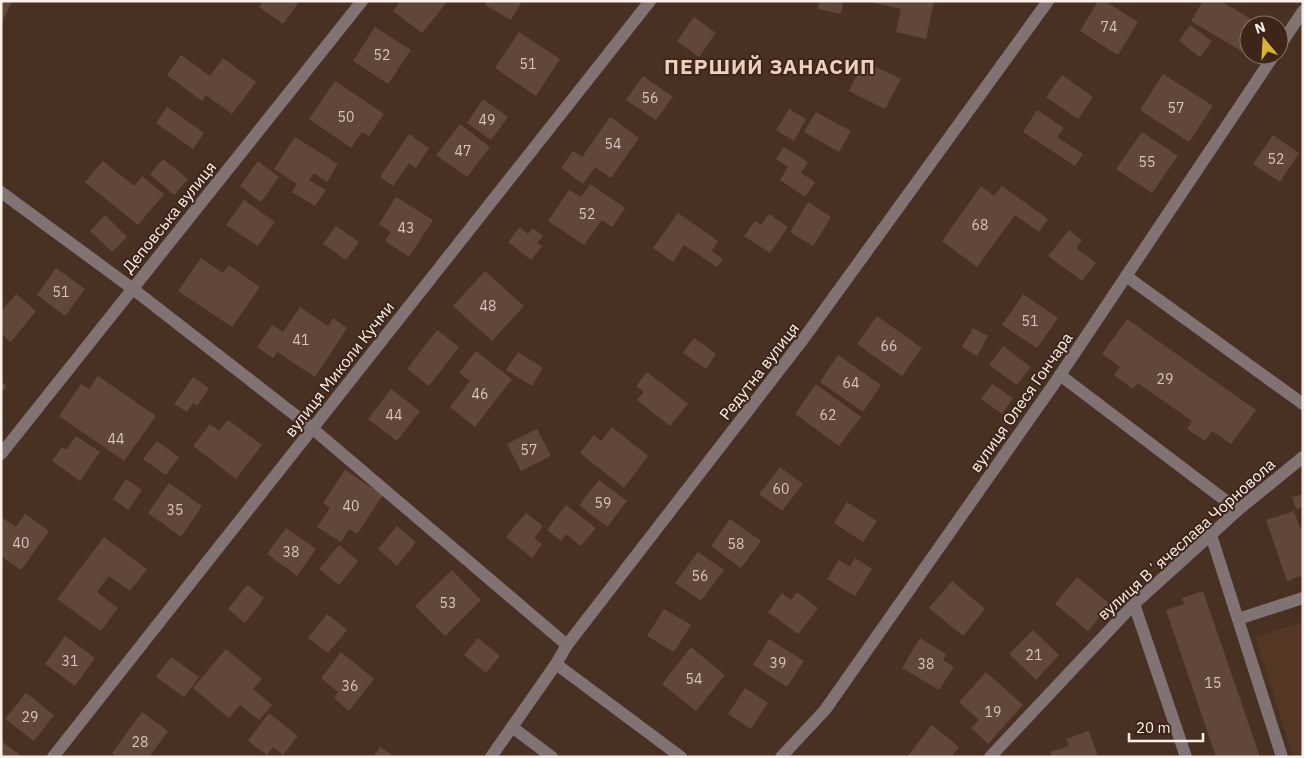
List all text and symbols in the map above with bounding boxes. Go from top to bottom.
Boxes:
north arrow [1239,15,1289,65]
house number: 74 [1101,18,1117,36]
text: N [1252,18,1268,38]
house number: 52 [374,46,390,64]
district label: ПЕРШИЙ ЗАНАСИП [664,52,876,80]
house number: 51 [520,55,536,73]
house number: 56 [642,89,658,107]
house number: 57 [1168,99,1184,117]
house number: 50 [338,108,354,126]
house number: 49 [479,111,495,129]
house number: 54 [605,135,621,153]
house number: 47 [455,142,471,160]
house number: 52 [1268,150,1284,168]
house number: 55 [1139,153,1155,171]
street label: Деповська вулиця [118,157,220,277]
house number: 52 [579,205,595,223]
house number: 68 [972,216,988,234]
house number: 43 [398,219,414,237]
house number: 51 [53,283,69,301]
street label: вулиця Миколи Кучми [280,297,398,441]
house number: 48 [480,297,496,315]
house number: 51 [1022,312,1038,330]
street label: Редутна вулиця [715,318,803,424]
street label: вулиця Олеся Гончара [965,328,1077,476]
house number: 41 [293,331,309,349]
house number: 66 [881,337,897,355]
house number: 29 [1157,370,1173,388]
house number: 64 [843,374,859,392]
house number: 46 [472,385,488,403]
house number: 44 [386,406,402,424]
house number: 62 [820,406,836,424]
house number: 44 [108,430,124,448]
house number: 57 [521,441,537,459]
street label: вулиця Вʼячеслава Чорновола [1093,454,1279,624]
house number: 60 [773,480,789,498]
house number: 59 [595,494,611,512]
house number: 40 [343,497,359,515]
house number: 35 [167,501,183,519]
house number: 40 [13,534,29,552]
house number: 58 [728,535,744,553]
house number: 38 [283,543,299,561]
house number: 56 [692,567,708,585]
house number: 53 [440,594,456,612]
house number: 21 [1026,646,1042,664]
house number: 31 [62,652,78,670]
house number: 39 [770,654,786,672]
house number: 38 [918,655,934,673]
house number: 54 [686,670,702,688]
house number: 15 [1205,674,1221,692]
house number: 36 [342,677,358,695]
house number: 19 [985,703,1001,721]
house number: 29 [22,708,38,726]
scale bar [1129,710,1203,742]
text: 20 m [1136,718,1171,737]
house number: 28 [132,733,148,751]

